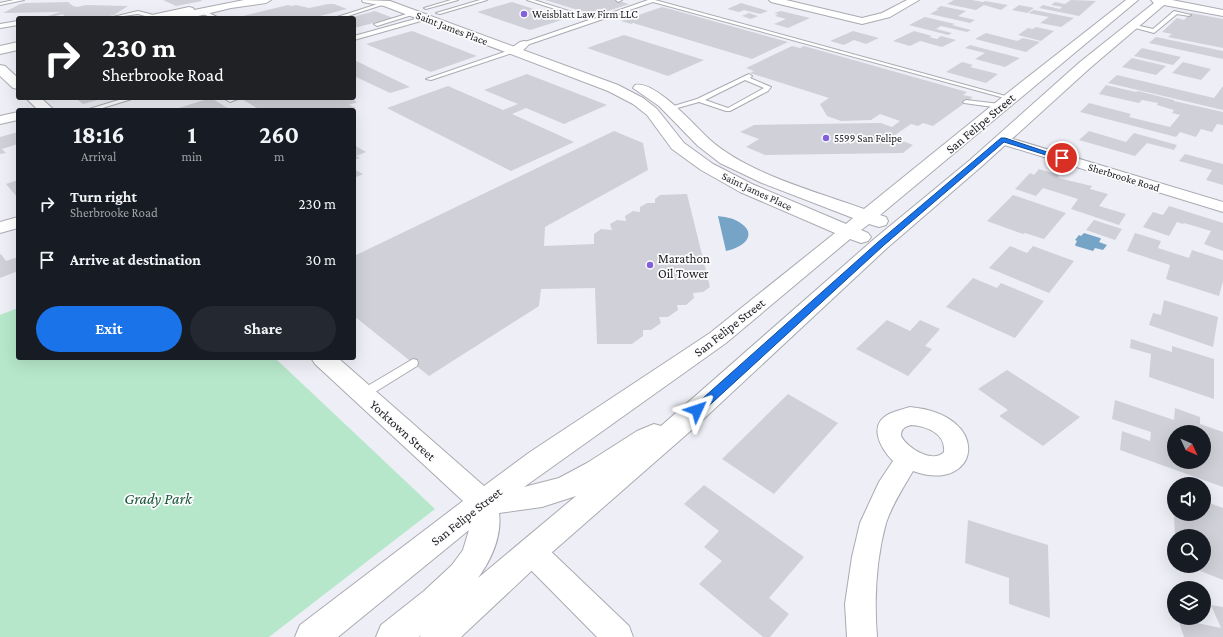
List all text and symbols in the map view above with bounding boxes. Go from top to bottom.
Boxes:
place label: Weisblatt Law Firm LLC [532,8,638,20]
street label: Saint James Place [414,9,490,48]
marker: Weisblatt Law Firm LLC [519,9,529,19]
icon: right [36,32,88,84]
text: 230 m [102,32,176,63]
text: Sherbrooke Road [102,65,224,85]
street label: San Felipe Street [943,90,1018,157]
text: 18:16 [73,121,125,148]
text: 1 [187,121,196,148]
text: 260 [259,121,299,148]
place label: 5599 San Felipe [834,132,902,145]
marker: 5599 San Felipe [821,133,831,143]
pin [1045,141,1079,175]
icon: arrive [1051,147,1073,169]
text: Arrival [81,149,116,164]
text: min [181,149,202,164]
text: m [274,149,284,164]
street label: Sherbrooke Road [1087,160,1162,194]
street label: Saint James Place [720,170,794,213]
text: Turn right [70,189,137,205]
icon: right [36,193,58,215]
text: 230 m [298,196,336,212]
text: Sherbrooke Road [70,205,158,220]
icon: arrive [36,249,58,271]
place label: Marathon Oil Tower [658,251,710,281]
text: Arrive at destination [70,252,201,268]
text: 30 m [306,252,336,268]
marker: Marathon Oil Tower [645,260,655,270]
street label: San Felipe Street [691,295,768,360]
button: Exit [36,306,182,352]
button: Share [190,306,336,352]
position arrow [676,389,718,431]
street label: Yorktown Street [367,397,439,464]
north arrow [1167,425,1211,469]
map controls [1167,425,1211,625]
button: sound [1167,477,1211,521]
street label: San Felipe Street [428,484,505,549]
park label: Grady Park [124,490,193,508]
button: search [1167,529,1211,573]
button: layers [1167,581,1211,625]

